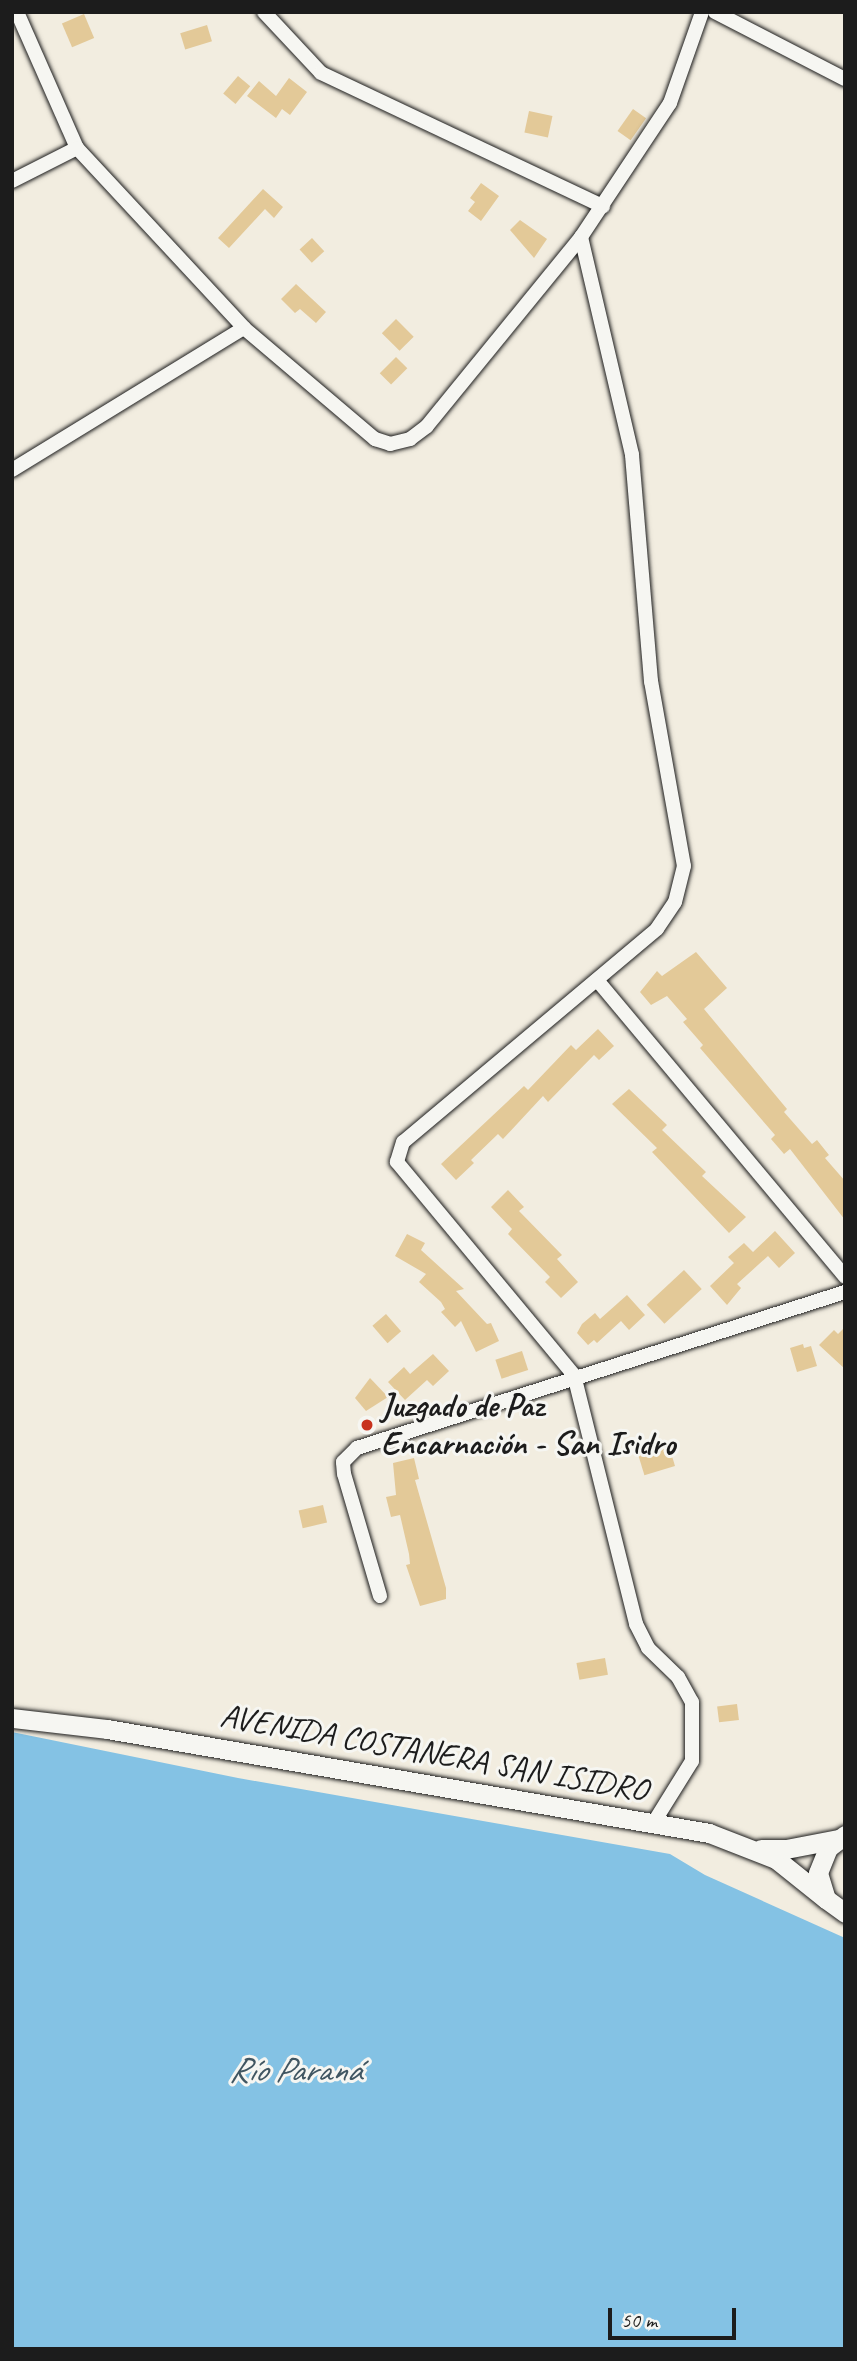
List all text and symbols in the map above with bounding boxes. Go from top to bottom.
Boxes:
place label: Juzgado de Paz Encarnación - San Isidro [381,1386,675,1464]
marker: Juzgado de Paz Encarnación - San Isidro [359,1417,375,1433]
street label: AVENIDA COSTANERA SAN ISIDRO [217,1696,651,1810]
water label: Río Paraná [228,2049,362,2091]
scale bar [612,2294,740,2338]
text: 50 m [621,2307,657,2333]

